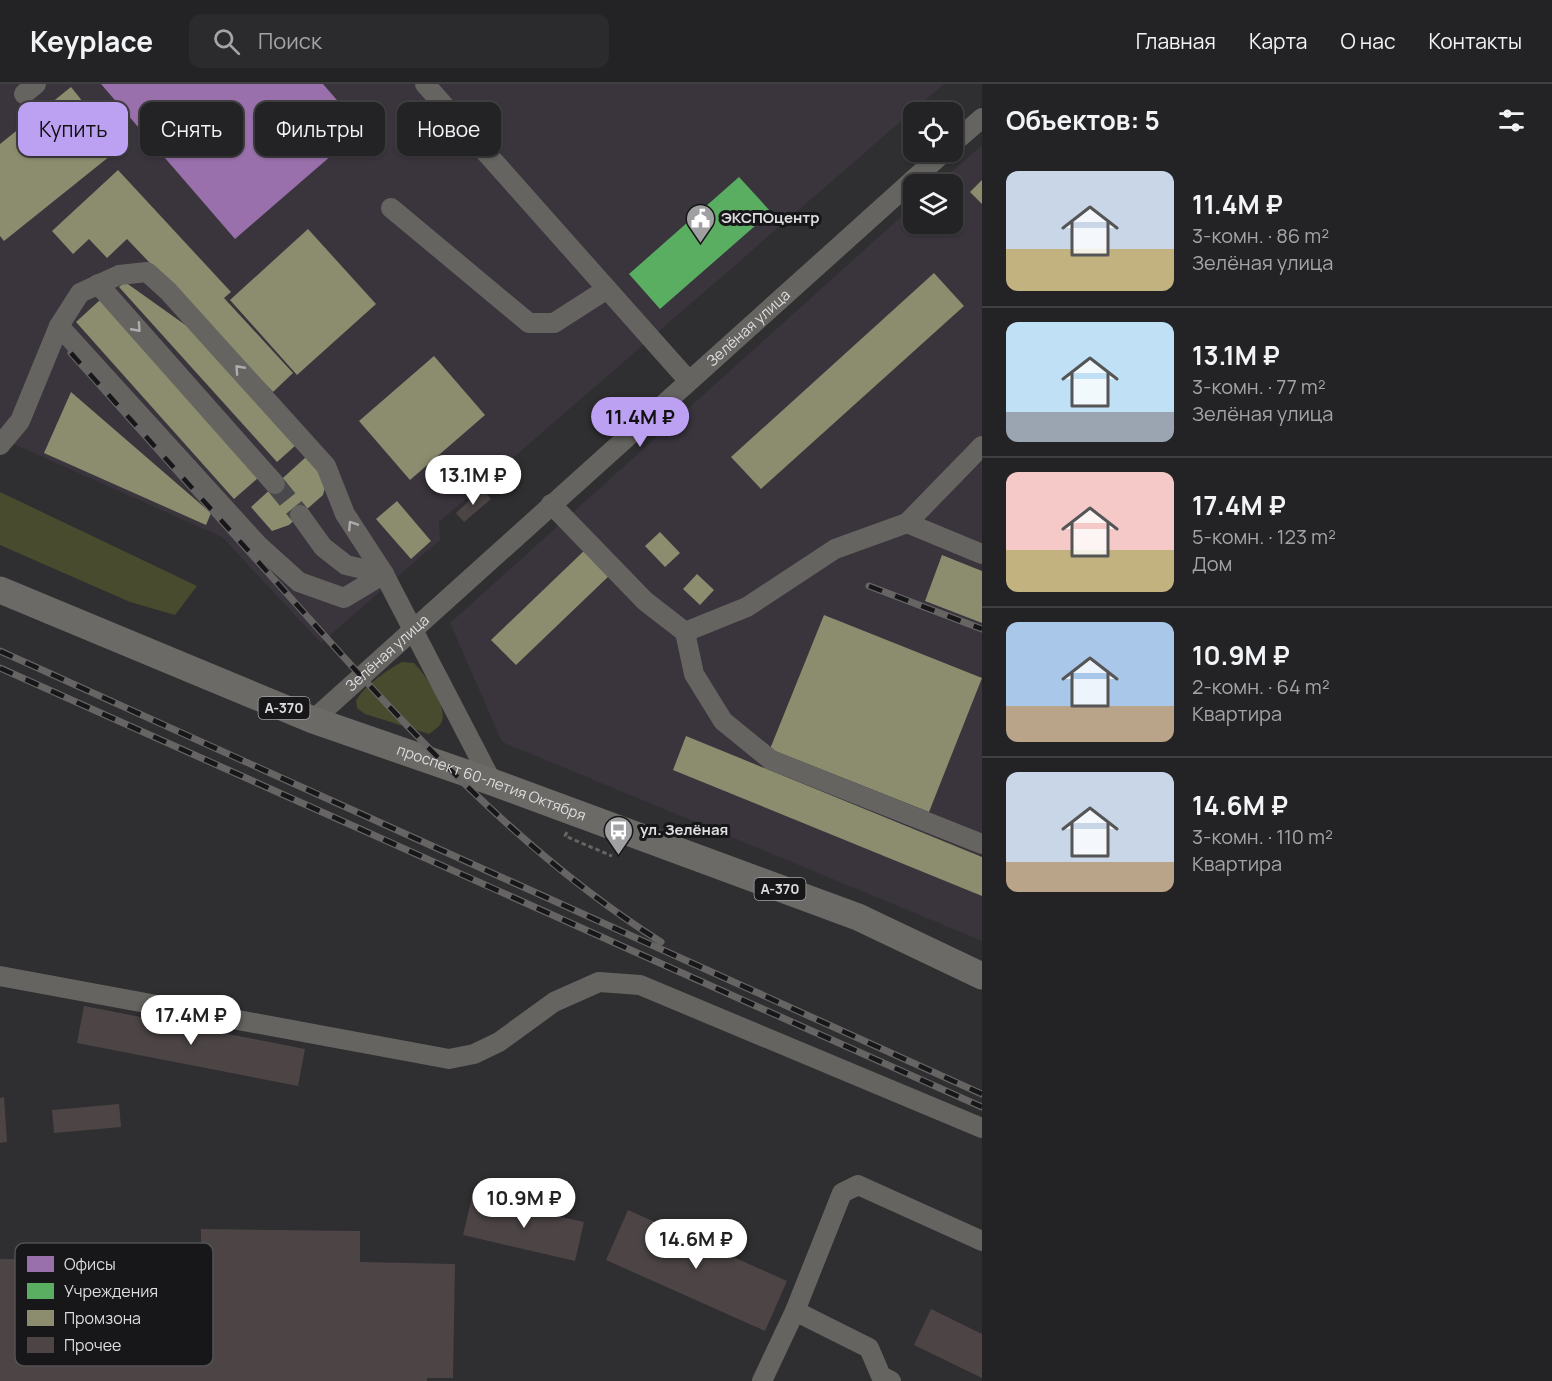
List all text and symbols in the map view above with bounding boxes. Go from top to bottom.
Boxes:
search box [189,14,609,68]
text: Keyplace [30,22,153,60]
icon: search [210,25,243,58]
text: Поиск [258,26,322,56]
text: Главная [1136,27,1216,55]
text: Карта [1249,27,1307,55]
text: О нас [1340,27,1396,55]
text: Контакты [1429,27,1522,55]
chip: Купить [18,102,128,156]
chip: Снять [140,102,243,156]
chip: Фильтры [255,102,385,156]
chip: Новое [397,102,501,156]
map controls [903,102,963,234]
button: locate [903,102,963,162]
text: Объектов: 5 [1006,102,1160,138]
icon: filters [1495,104,1528,137]
button: layers [903,174,963,234]
text: 11.4M ₽ [1192,186,1283,222]
icon: home [1054,195,1126,267]
public building icon: ЭКСПОцентр [684,202,716,244]
place label: ЭКСПОцентр [721,207,819,228]
text: 3-комн. · 86 m² [1192,222,1329,249]
text: Зелёная улица [1192,249,1333,276]
street label: Зелёная улица [702,284,795,371]
one-way arrow [130,321,141,332]
text: 13.1M ₽ [1192,337,1280,373]
icon: home [1054,346,1126,418]
one-way arrow [235,365,246,376]
text: 3-комн. · 77 m² [1192,373,1326,400]
pin: 11.4M ₽ [585,397,695,448]
text: Зелёная улица [1192,400,1333,427]
text: 11.4M ₽ [605,403,675,430]
pin: 13.1M ₽ [418,455,528,506]
text: 13.1M ₽ [439,461,507,488]
text: 17.4M ₽ [1192,487,1286,523]
icon: home [1054,496,1126,568]
one-way arrow [348,521,359,532]
text: 5-комн. · 123 m² [1192,523,1336,550]
text: Дом [1192,550,1232,577]
street label: Зелёная улица [341,609,433,696]
text: 10.9M ₽ [1192,637,1290,673]
icon: home [1054,646,1126,718]
text: 2-комн. · 64 m² [1192,673,1330,700]
road number: А-370 [258,697,310,719]
text: Квартира [1192,700,1282,727]
street label: проспект 60-летия Октября [394,739,589,826]
text: 14.6M ₽ [1192,787,1288,823]
icon: home [1054,796,1126,868]
bus stop icon: ул. Зелёная [603,814,635,856]
place label: ул. Зелёная [640,819,728,840]
text: 3-комн. · 110 m² [1192,823,1333,850]
text: Квартира [1192,850,1282,877]
road number: А-370 [754,878,806,900]
pin: 17.4M ₽ [136,995,246,1046]
text: 17.4M ₽ [155,1001,227,1028]
pin: 10.9M ₽ [469,1178,579,1229]
text: 10.9M ₽ [486,1184,562,1211]
pin: 14.6M ₽ [641,1219,751,1270]
text: 14.6M ₽ [659,1225,733,1252]
legend [15,1243,213,1366]
text: Офисы [64,1253,116,1275]
text: Учреждения [64,1280,158,1302]
text: Промзона [64,1307,141,1329]
text: Прочее [64,1334,121,1356]

